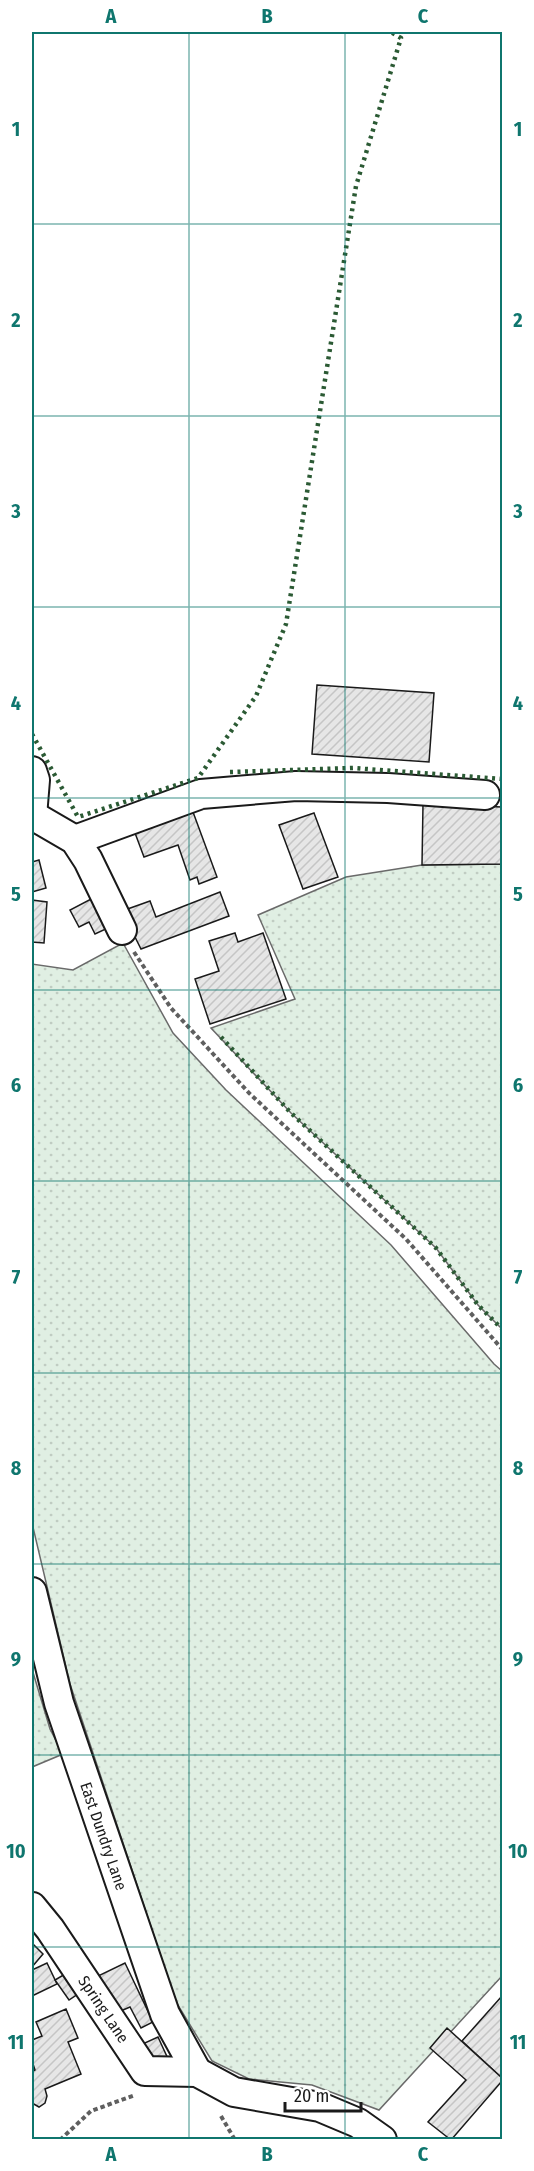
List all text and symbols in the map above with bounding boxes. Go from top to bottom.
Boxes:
text: A [105,4,118,28]
text: B [261,4,273,28]
text: C [418,4,429,28]
text: 1 [12,117,20,141]
text: 1 [514,117,522,141]
text: 2 [10,308,21,332]
text: 2 [512,308,523,332]
text: 3 [10,499,21,523]
text: 3 [512,499,523,523]
text: 4 [11,691,21,715]
text: 4 [513,691,523,715]
text: 5 [11,882,21,906]
text: 5 [513,882,523,906]
text: 6 [11,1073,21,1097]
text: 6 [513,1073,523,1097]
text: 7 [12,1265,21,1289]
text: 7 [514,1265,523,1289]
text: 8 [11,1456,22,1480]
text: 8 [513,1456,524,1480]
text: 9 [11,1647,21,1671]
text: 9 [513,1647,523,1671]
street label: East Dundry Lane [76,1780,131,1893]
text: 10 [6,1839,26,1863]
text: 10 [508,1839,528,1863]
street label: Spring Lane [74,1972,133,2047]
text: 11 [8,2030,24,2054]
text: 11 [510,2030,526,2054]
scale bar [285,2075,362,2113]
text: 20 m [294,2085,329,2107]
text: A [105,2142,118,2166]
text: B [261,2142,273,2166]
text: C [418,2142,429,2166]

